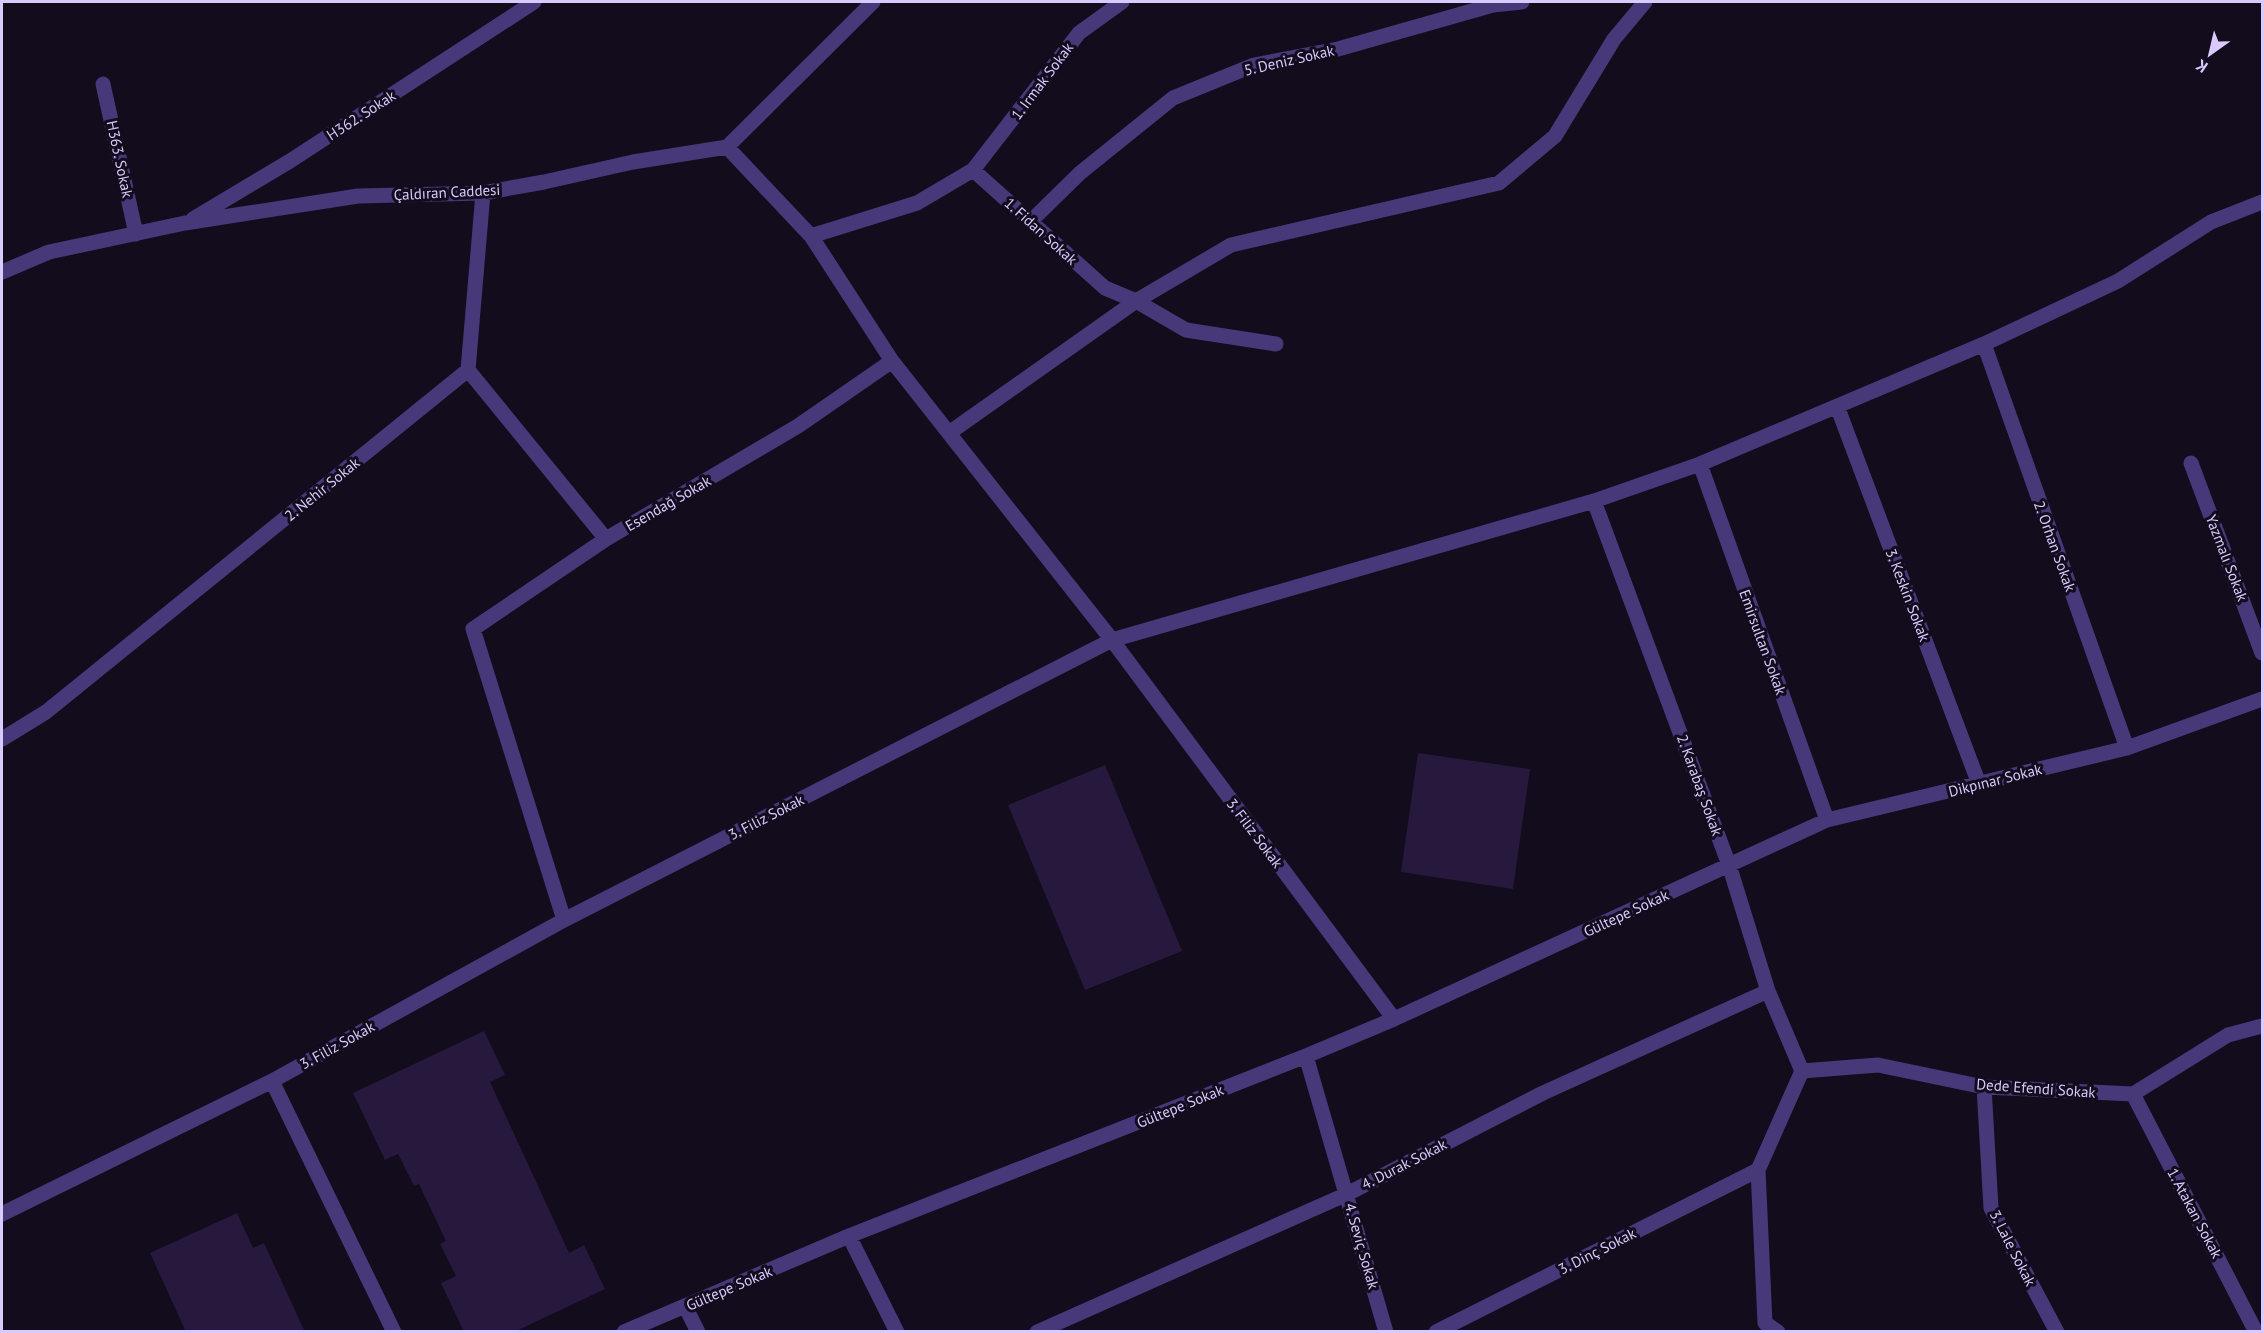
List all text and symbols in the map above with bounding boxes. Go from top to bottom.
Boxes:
north arrow [2180,24,2240,84]
street label: 1. Irmak Sokak [1007,38,1078,123]
street label: 5. Deniz Sokak [1242,40,1337,80]
text: K [2192,55,2211,78]
street label: H362. Sokak [323,85,400,144]
street label: H363. Sokak [103,119,138,200]
street label: Çaldıran Caddesi [393,180,501,204]
street label: 1. Fidan Sokak [1001,193,1082,269]
street label: 2. Nehir Sokak [281,452,364,525]
street label: Esendağ Sokak [622,470,715,535]
street label: 2. Orhan Sokak [2030,498,2080,595]
street label: Yazmalı Sokak [2202,512,2253,605]
street label: 3. Keskin Sokak [1882,546,1935,645]
street label: Emirsultan Sokak [1735,587,1791,698]
street label: 2. Karabaş Sokak [1673,732,1727,839]
street label: Dikpınar Sokak [1946,759,2045,801]
street label: 3. Filiz Sokak [725,789,808,844]
street label: 3. Filiz Sokak [1223,794,1288,872]
street label: Gültepe Sokak [1580,885,1672,941]
street label: 3. Filiz Sokak [296,1016,378,1073]
street label: Dede Efendi Sokak [1976,1074,2097,1102]
street label: Gültepe Sokak [1134,1080,1227,1132]
street label: 4. Durak Sokak [1358,1134,1451,1194]
street label: 1. Atakan Sokak [2163,1165,2227,1262]
street label: 4. Seviç Sokak [1341,1201,1384,1292]
street label: 3. Lale Sokak [1986,1207,2041,1290]
street label: 3. Dinç Sokak [1555,1223,1640,1279]
street label: Gültepe Sokak [683,1261,776,1315]

